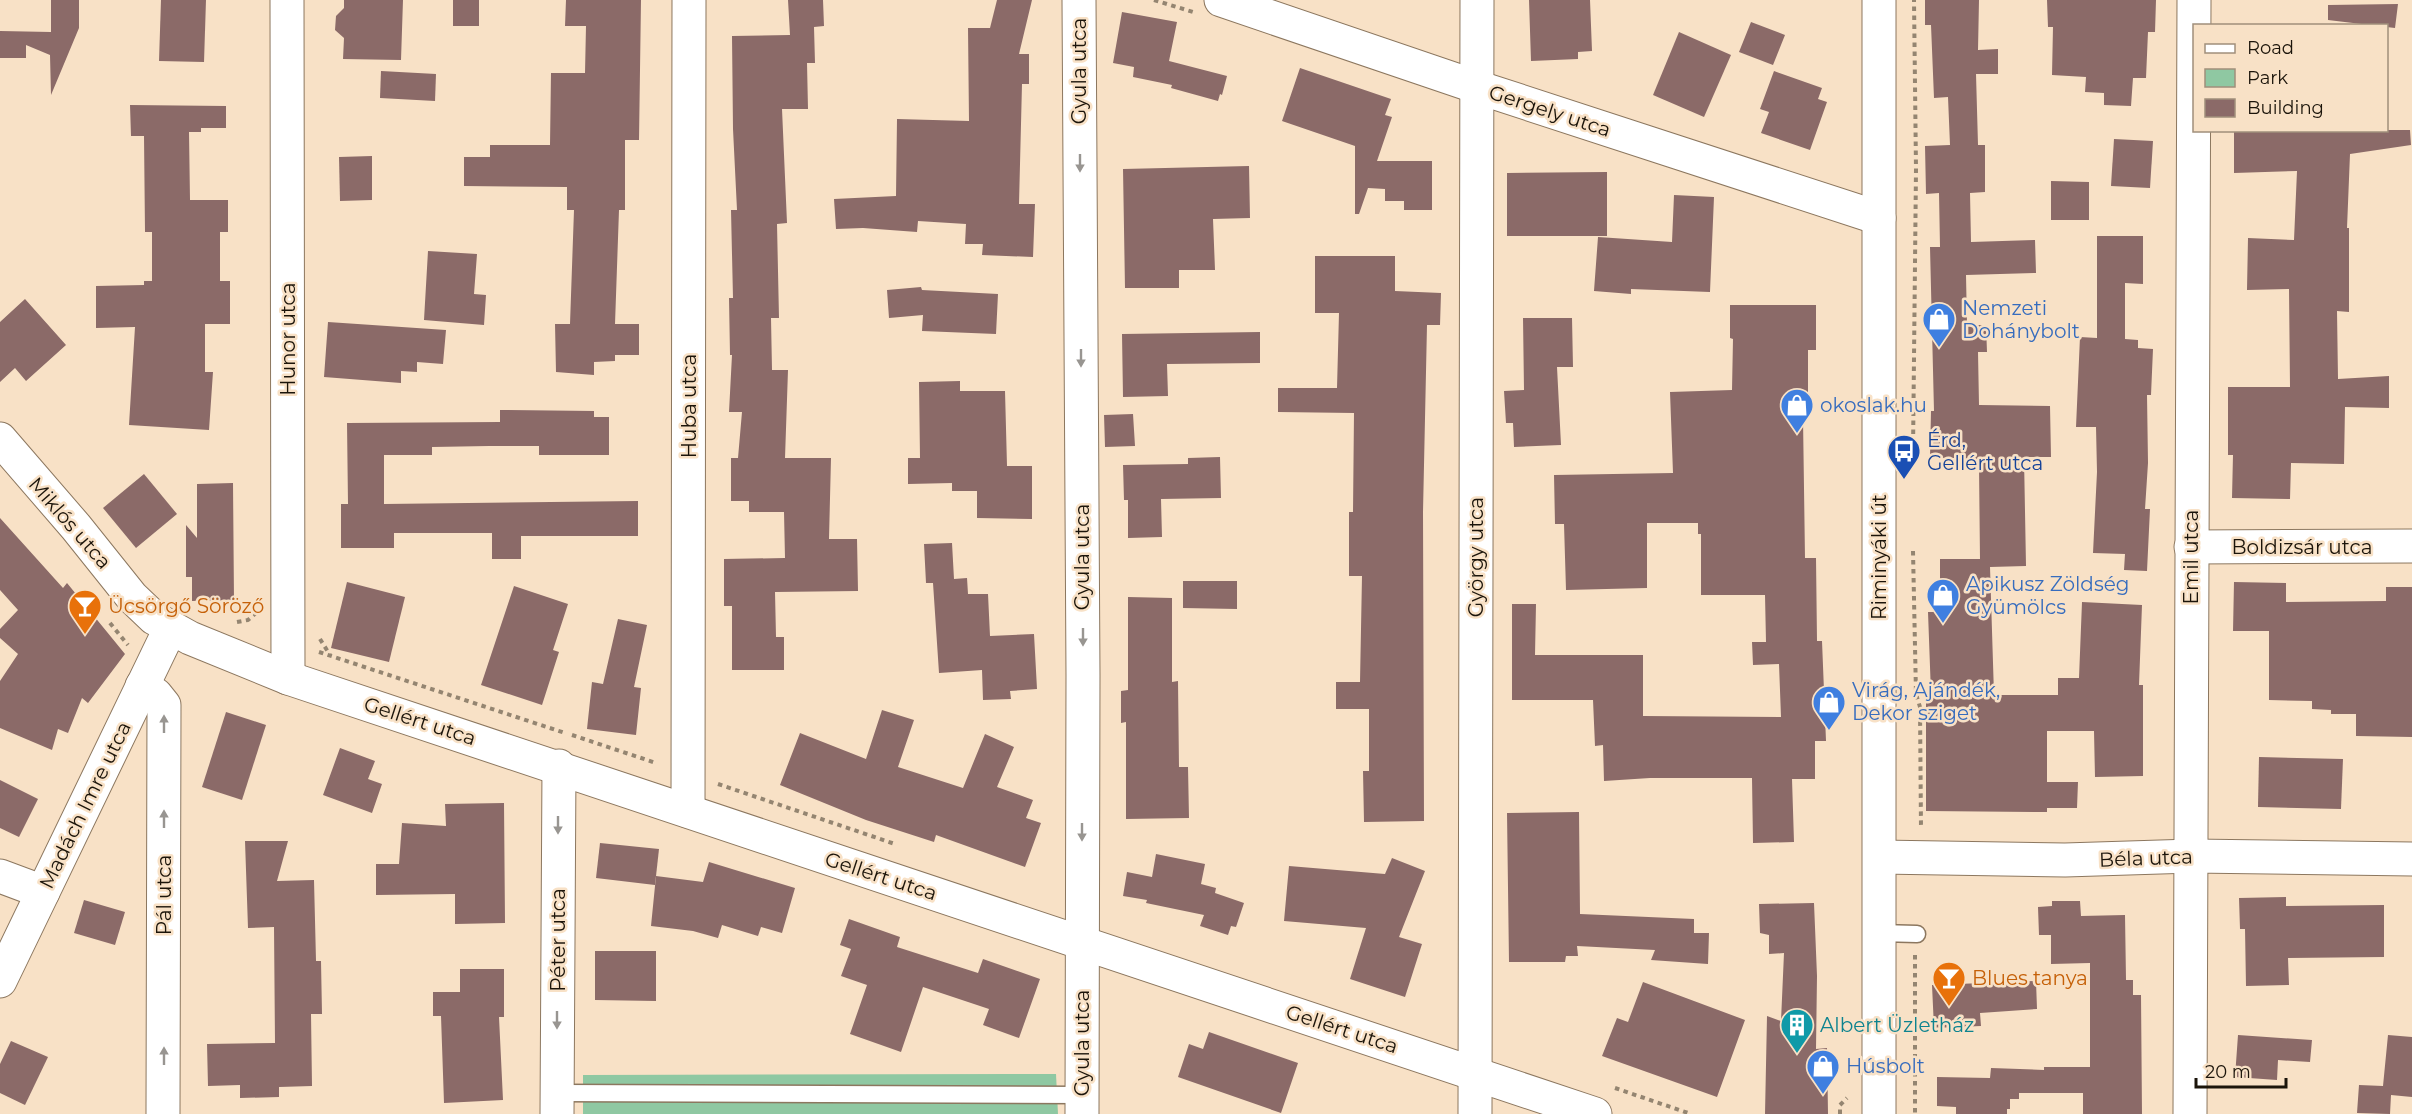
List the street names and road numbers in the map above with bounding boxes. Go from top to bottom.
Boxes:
street label: Gyula utca [1067,18,1091,124]
street label: Gergely utca [1486,80,1614,142]
street label: Hunor utca [276,282,300,396]
street label: Huba utca [677,354,701,458]
street label: Miklós utca [24,472,116,574]
street label: Riminyáki út [1867,494,1891,620]
street label: György utca [1464,497,1488,617]
street label: Gyula utca [1070,504,1094,610]
street label: Emil utca [2179,510,2203,604]
street label: Boldizsár utca [2231,535,2373,559]
street label: Gellért utca [361,692,479,750]
street label: Madách Imre utca [34,718,136,892]
street label: Béla utca [2099,844,2193,872]
street label: Gellért utca [822,847,940,905]
street label: Pál utca [152,855,176,935]
street label: Péter utca [546,888,570,992]
street label: Gyula utca [1070,990,1094,1096]
street label: Gellért utca [1283,1000,1401,1058]

